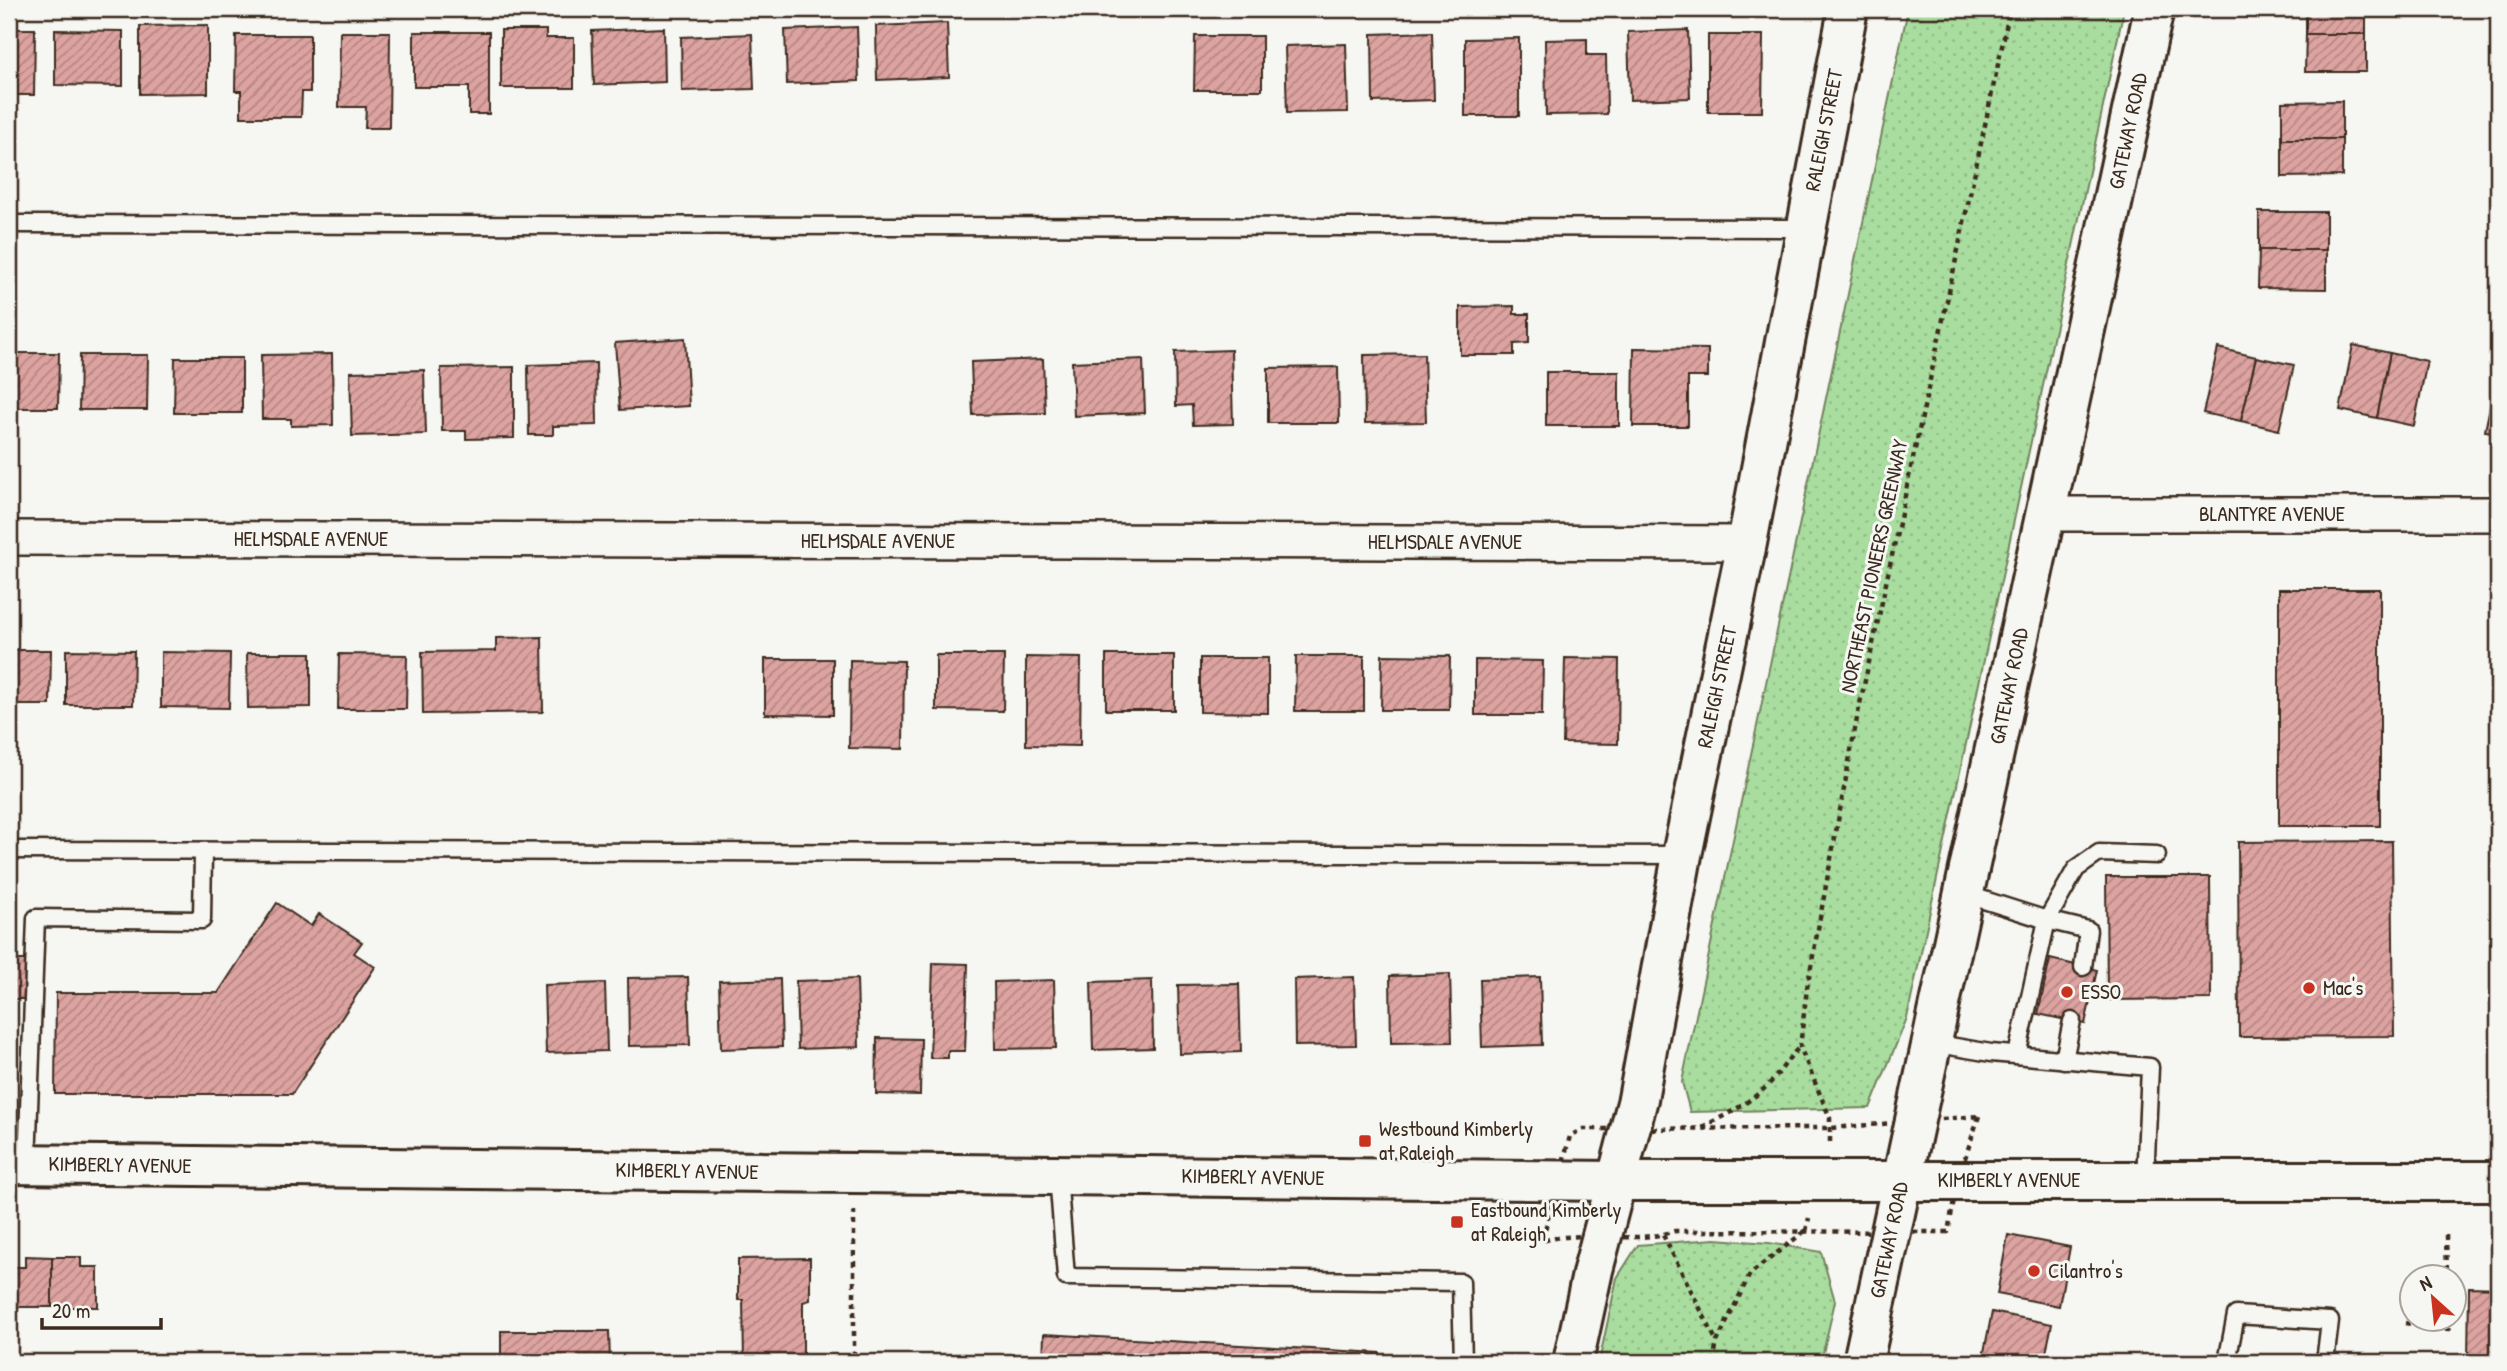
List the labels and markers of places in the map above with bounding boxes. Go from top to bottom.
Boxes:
place label: Mac's [2323,973,2363,1002]
place label: ESSO [2081,977,2121,1006]
marker: Mac's [2301,980,2317,996]
marker: ESSO [2059,984,2075,1000]
place label: Westbound Kimberly at Raleigh [1379,1114,1533,1167]
marker: Westbound Kimberly at Raleigh [1357,1133,1373,1149]
place label: Eastbound Kimberly at Raleigh [1471,1195,1621,1248]
marker: Eastbound Kimberly at Raleigh [1449,1214,1465,1230]
place label: Cilantro's [2048,1256,2123,1285]
marker: Cilantro's [2026,1263,2042,1279]

